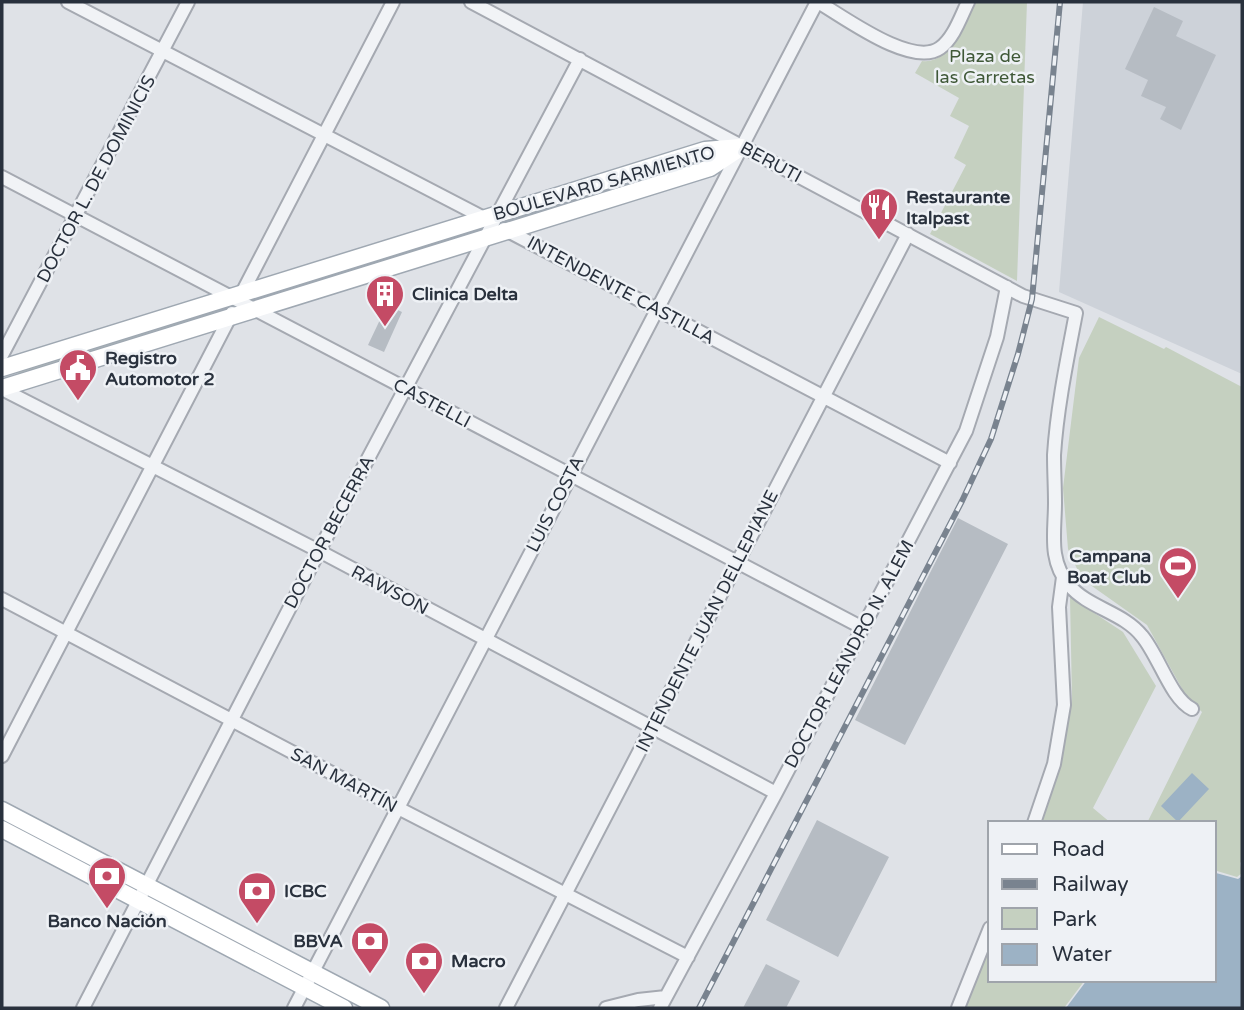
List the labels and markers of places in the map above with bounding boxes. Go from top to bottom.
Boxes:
restaurant icon: Restaurante Italpast [858,186,900,241]
place label: Restaurante Italpast [906,186,1010,229]
building icon: Clinica Delta [364,273,406,328]
place label: Clinica Delta [412,283,518,305]
public building icon: Registro Automotor 2 [57,347,99,402]
place label: Registro Automotor 2 [105,347,215,390]
place label: Campana Boat Club [1067,545,1151,588]
sports icon: Campana Boat Club [1157,545,1199,600]
bank icon: Banco Nación [86,855,128,910]
bank icon: ICBC [236,870,278,925]
place label: ICBC [284,880,327,902]
place label: Banco Nación [47,910,167,932]
bank icon: BBVA [349,920,391,975]
place label: BBVA [293,930,343,952]
bank icon: Macro [403,940,445,995]
place label: Macro [451,950,506,972]

